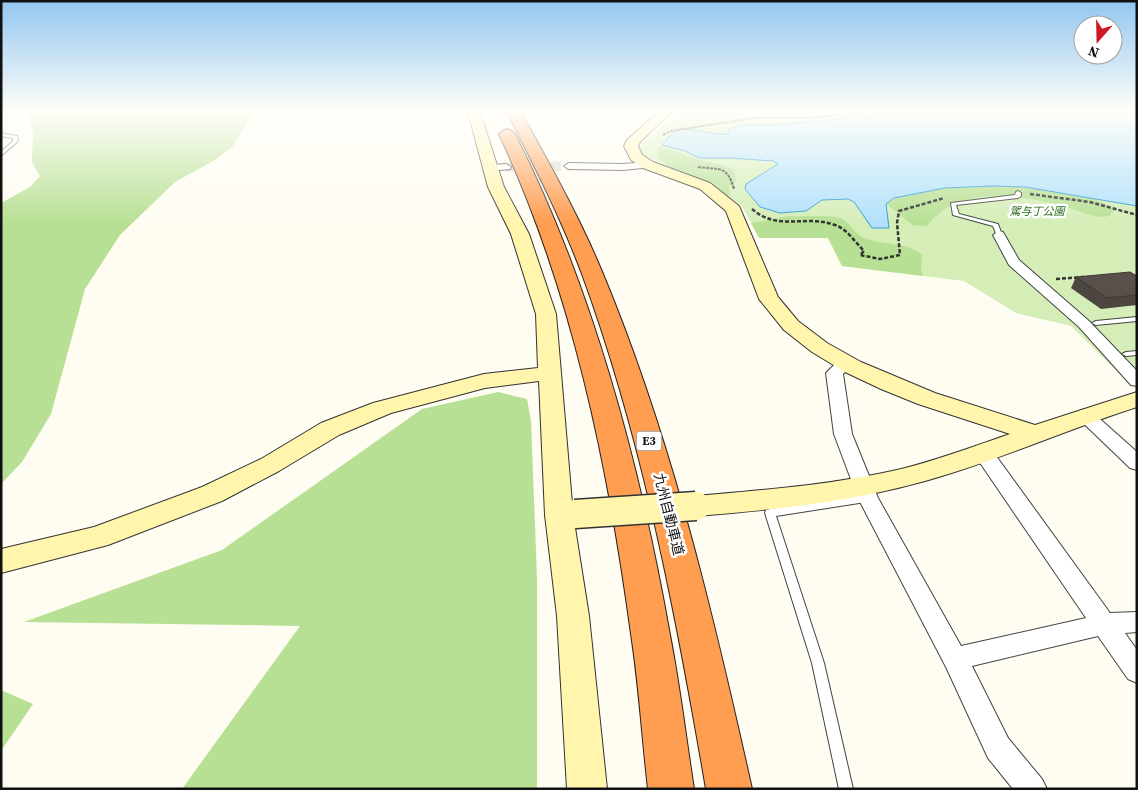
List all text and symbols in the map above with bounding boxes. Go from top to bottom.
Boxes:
north arrow [1073,15,1123,65]
text: N [1085,41,1102,63]
park label: 駕与丁公園 [1010,204,1066,219]
road number: E3 [636,432,662,451]
street label: 九州自動車道 [649,471,689,557]

